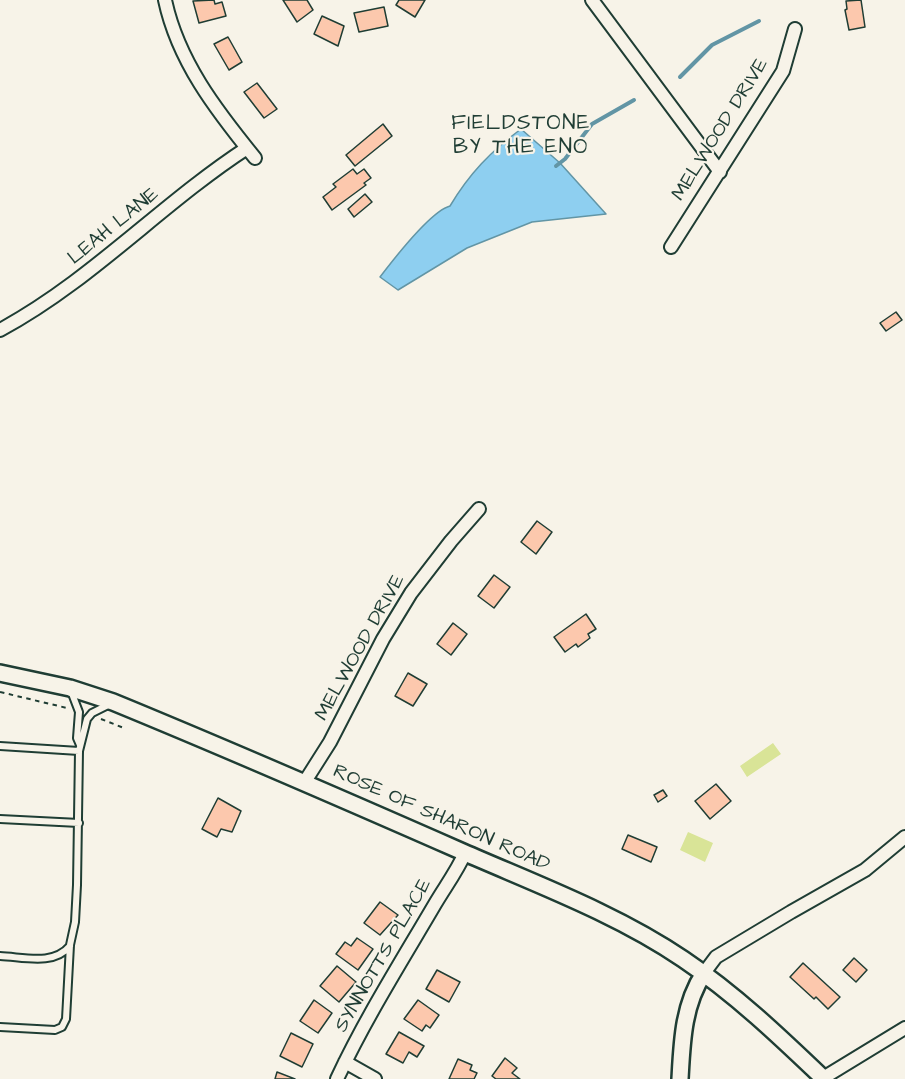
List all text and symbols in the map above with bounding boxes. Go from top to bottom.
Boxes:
street label: MELWOOD DRIVE [668,54,774,206]
district label: FIELDSTONE BY THE ENO [451,112,591,162]
street label: LEAH LANE [64,183,164,271]
street label: MELWOOD DRIVE [311,571,411,725]
street label: ROSE OF SHARON ROAD [329,760,553,878]
street label: SYNNOTTS PLACE [330,875,438,1037]

